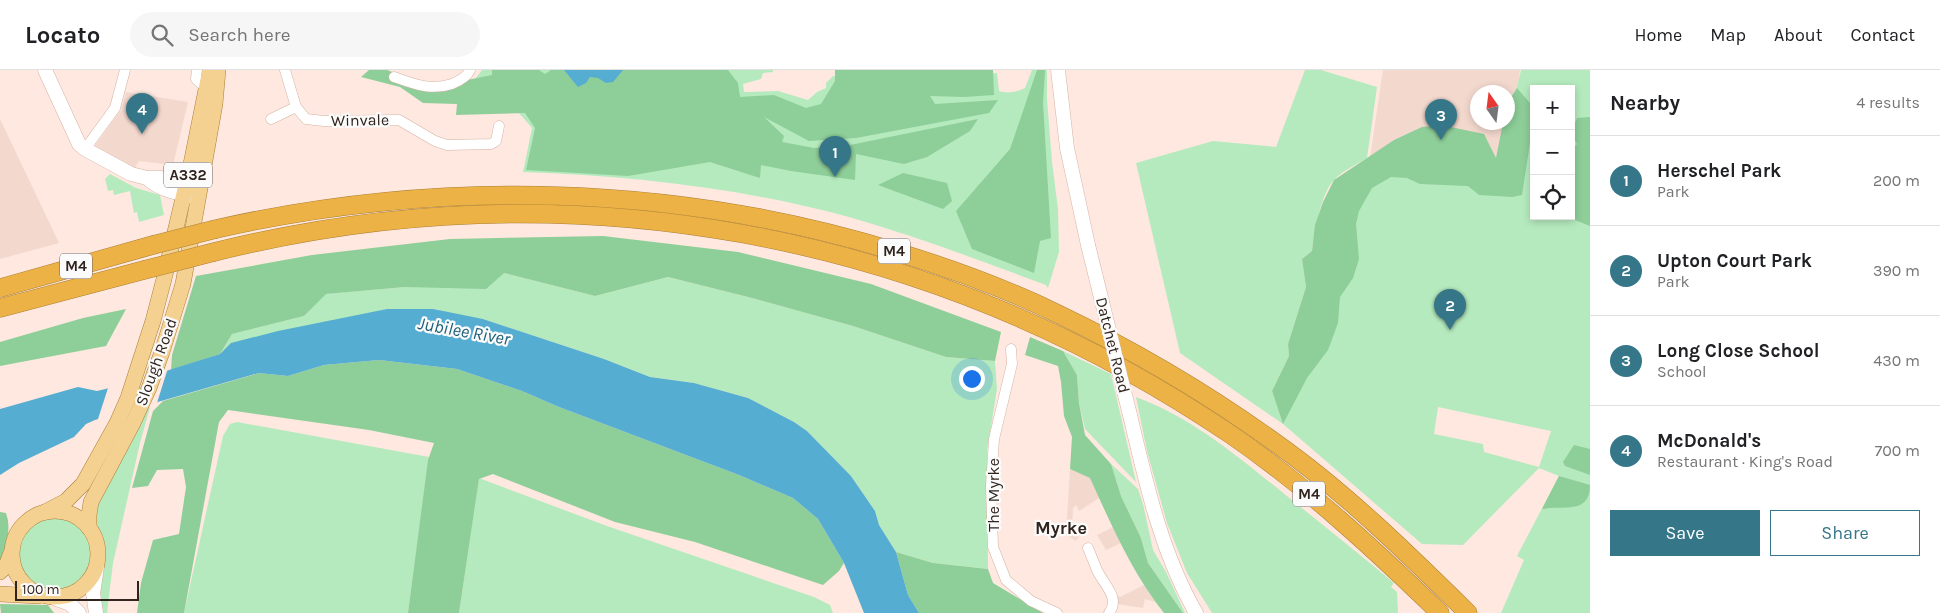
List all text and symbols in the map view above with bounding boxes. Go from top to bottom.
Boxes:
search box [130,12,480,57]
text: Locato [25,21,100,49]
icon: search [148,21,176,49]
text: Search here [188,24,290,46]
text: Home [1634,24,1682,46]
text: Map [1710,24,1746,46]
text: About [1774,24,1823,46]
text: Contact [1851,24,1915,46]
north arrow [1470,85,1515,130]
map controls [1530,85,1575,220]
button: + [1530,85,1575,130]
text: Nearby [1610,91,1680,115]
pin: 4 [126,93,158,134]
text: 4 results [1856,93,1920,112]
pin: 3 [1425,99,1457,140]
street label: Winvale [331,110,389,130]
button: − [1530,130,1575,175]
pin: 1 [819,136,851,177]
text: Herschel Park [1657,160,1781,182]
road number: A332 [164,162,212,188]
text: 1 [1623,171,1629,190]
text: 200 m [1873,171,1920,190]
button: locate [1530,175,1575,220]
text: Park [1657,182,1689,201]
road number: M4 [878,238,910,264]
text: Upton Court Park [1657,250,1812,272]
road number: M4 [60,254,92,278]
text: 2 [1621,261,1631,280]
text: 390 m [1873,261,1920,280]
text: Park [1657,272,1689,291]
pin: 2 [1434,289,1466,330]
street label: Datchet Road [1092,295,1134,395]
water label: Jubilee River [416,312,513,350]
street label: Slough Road [131,316,181,408]
text: Long Close School [1657,340,1820,362]
text: 3 [1621,351,1631,370]
text: 430 m [1873,351,1920,370]
text: School [1657,362,1707,381]
your location [959,366,985,392]
text: McDonald's [1657,430,1761,452]
text: 4 [1621,441,1631,460]
text: 700 m [1875,441,1920,460]
text: Restaurant · King's Road [1657,452,1833,471]
street label: The Myrke [984,458,1003,532]
road number: M4 [1293,482,1325,506]
button: Save [1610,510,1760,556]
button: Share [1770,510,1920,556]
district label: Myrke [1035,517,1087,539]
scale bar [15,578,139,601]
text: 100 m [22,581,60,598]

